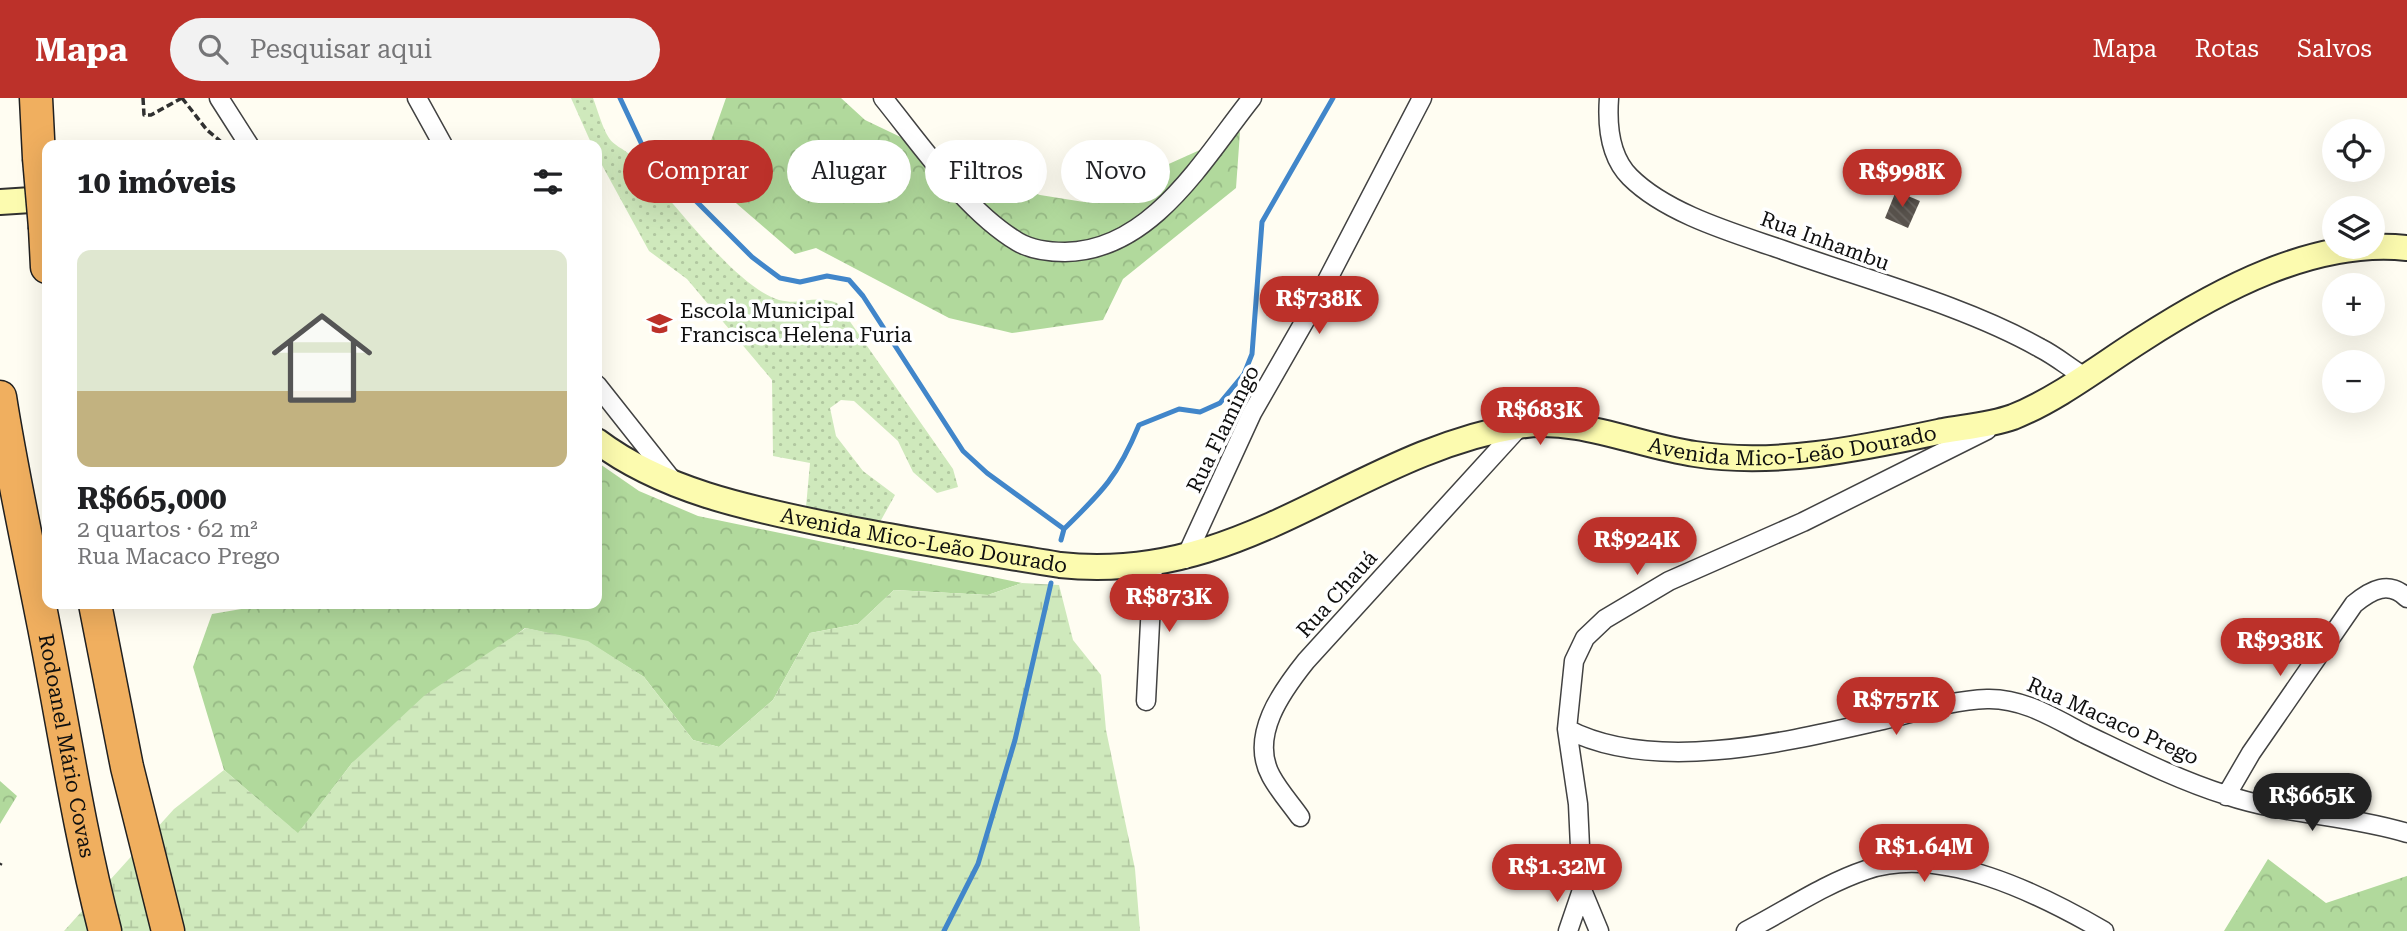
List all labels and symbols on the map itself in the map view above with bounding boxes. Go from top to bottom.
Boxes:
pin: R$998K [1845,150,1959,209]
street label: Rua Inhambu [1757,207,1893,275]
pin: R$738K [1262,276,1376,336]
place label: Escola Municipal Francisca Helena Furia [680,299,912,347]
school or university icon: Escola Municipal Francisca Helena Furia [646,309,674,337]
street label: Rua Flamingo [1182,362,1264,496]
pin: R$683K [1483,388,1597,447]
street label: Avenida Mico-Leão Dourado [1646,421,1939,470]
street label: Avenida Mico-Leão Dourado [779,503,1068,578]
pin: R$924K [1580,518,1694,577]
street label: Rua Chauá [1292,545,1383,642]
pin: R$873K [1112,574,1226,634]
pin: R$938K [2223,618,2337,678]
street label: Rodoanel Mário Covas [34,632,99,860]
street label: Rua Macaco Prego [2023,672,2203,770]
pin: R$757K [1839,678,1953,737]
pin: R$665K [2255,774,2369,833]
pin: R$1.64M [1859,824,1989,884]
pin: R$1.32M [1492,844,1622,904]

